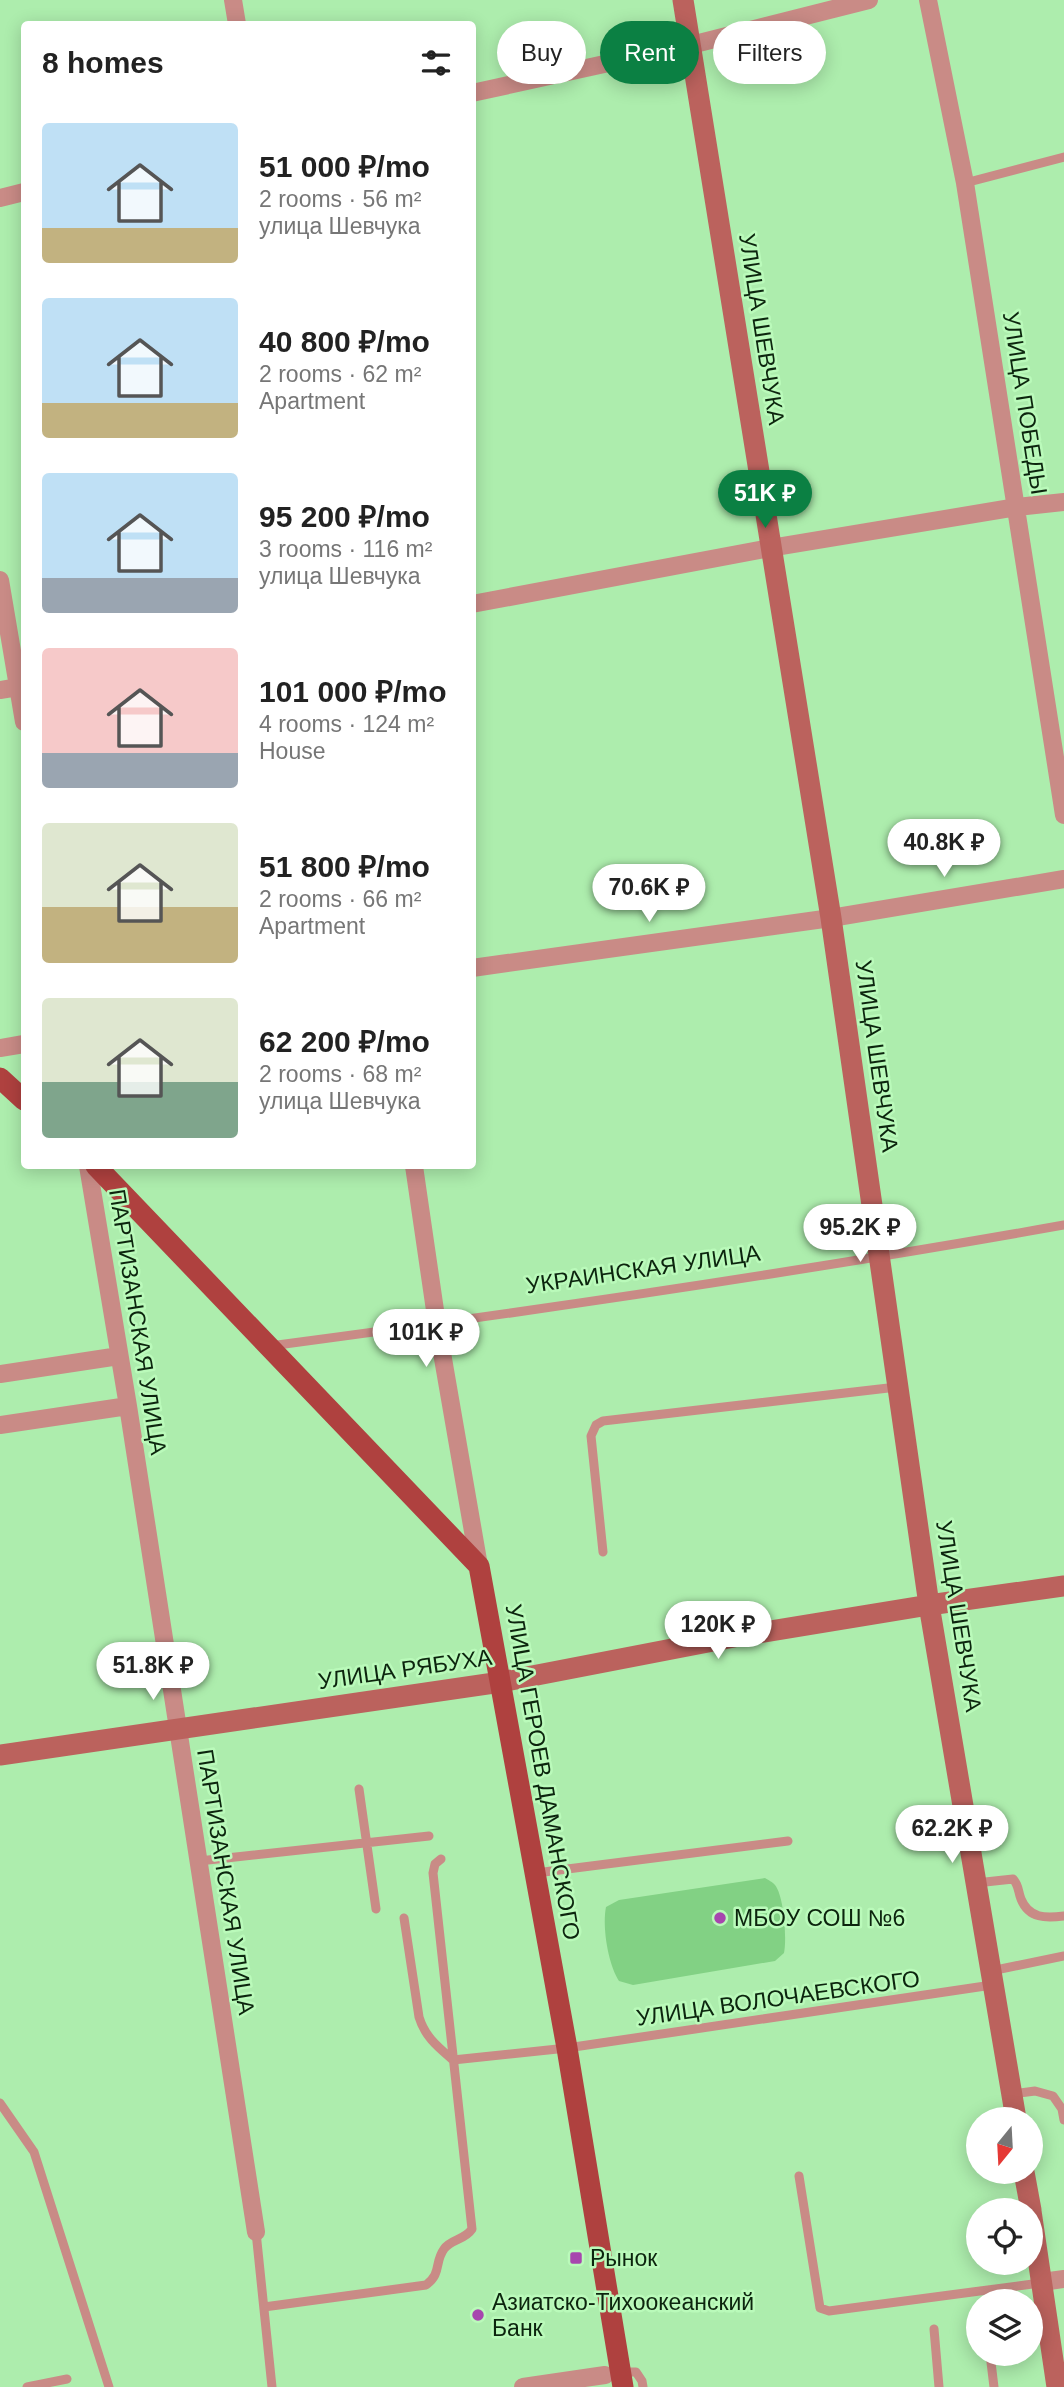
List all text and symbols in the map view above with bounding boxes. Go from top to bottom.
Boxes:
chip: Buy [497,21,586,84]
chip: Rent [600,21,699,84]
chip: Filters [713,21,826,84]
icon: filters [417,44,455,82]
text: 8 homes [42,46,164,79]
text: 51 000 ₽/mo [259,150,430,183]
icon: home [98,151,182,235]
text: 2 rooms · 56 m² [259,186,421,212]
text: улица Шевчука [259,213,421,239]
street label: УЛИЦА ШЕВЧУКА [734,231,790,427]
street label: УЛИЦА ПОБЕДЫ [998,310,1052,496]
text: 40 800 ₽/mo [259,325,430,358]
icon: home [98,326,182,410]
text: 2 rooms · 62 m² [259,361,421,387]
text: Apartment [259,388,365,414]
pin: 51K ₽ [716,470,814,530]
text: 51K ₽ [734,480,796,506]
text: 95 200 ₽/mo [259,500,430,533]
icon: home [98,501,182,585]
text: 3 rooms · 116 m² [259,536,432,562]
text: улица Шевчука [259,563,421,589]
text: 101 000 ₽/mo [259,675,447,708]
icon: home [98,676,182,760]
text: 4 rooms · 124 m² [259,711,434,737]
text: House [259,738,325,764]
pin: 40.8K ₽ [879,820,1009,879]
text: 40.8K ₽ [903,829,985,855]
text: 51 800 ₽/mo [259,850,430,883]
icon: home [98,851,182,935]
pin: 70.6K ₽ [584,864,714,924]
text: 70.6K ₽ [608,874,690,900]
text: 2 rooms · 66 m² [259,886,421,912]
text: Apartment [259,913,365,939]
street label: УЛИЦА ШЕВЧУКА [851,958,903,1154]
text: 62 200 ₽/mo [259,1025,430,1058]
icon: home [98,1026,182,1110]
text: 2 rooms · 68 m² [259,1061,421,1087]
text: улица Шевчука [259,1088,421,1114]
street label: ПАРТИЗАНСКАЯ УЛИЦА [104,1187,172,1457]
pin: 95.2K ₽ [795,1204,925,1264]
text: 95.2K ₽ [819,1214,901,1240]
street label: УКРАИНСКАЯ УЛИЦА [524,1240,763,1298]
pin: 101K ₽ [369,1310,483,1369]
text: 101K ₽ [389,1319,463,1345]
street label: УЛИЦА ШЕВЧУКА [931,1518,987,1714]
street label: УЛИЦА ГЕРОЕВ ДАМАНСКОГО [501,1602,585,1942]
pin: 120K ₽ [661,1602,775,1661]
text: 120K ₽ [681,1611,755,1637]
pin: 51.8K ₽ [88,1642,218,1702]
street label: УЛИЦА РЯБУХА [316,1644,494,1694]
text: 51.8K ₽ [112,1652,194,1678]
street label: ПАРТИЗАНСКАЯ УЛИЦА [192,1747,260,2017]
pin: 62.2K ₽ [887,1806,1017,1865]
text: 62.2K ₽ [911,1815,993,1841]
place label: МБОУ СОШ №6 [734,1905,905,1931]
marker: МБОУ СОШ №6 [712,1910,728,1926]
street label: УЛИЦА ВОЛОЧАЕВСКОГО [634,1965,922,2031]
north arrow [966,2107,1043,2184]
map controls [966,2107,1043,2366]
button: locate [966,2198,1043,2275]
place label: Рынок [590,2245,658,2271]
marker: Рынок [568,2250,584,2266]
place label: Азиатско-Тихоокеанский Банк [492,2289,754,2341]
button: layers [966,2289,1043,2366]
marker: Азиатско-Тихоокеанский Банк [470,2307,486,2323]

